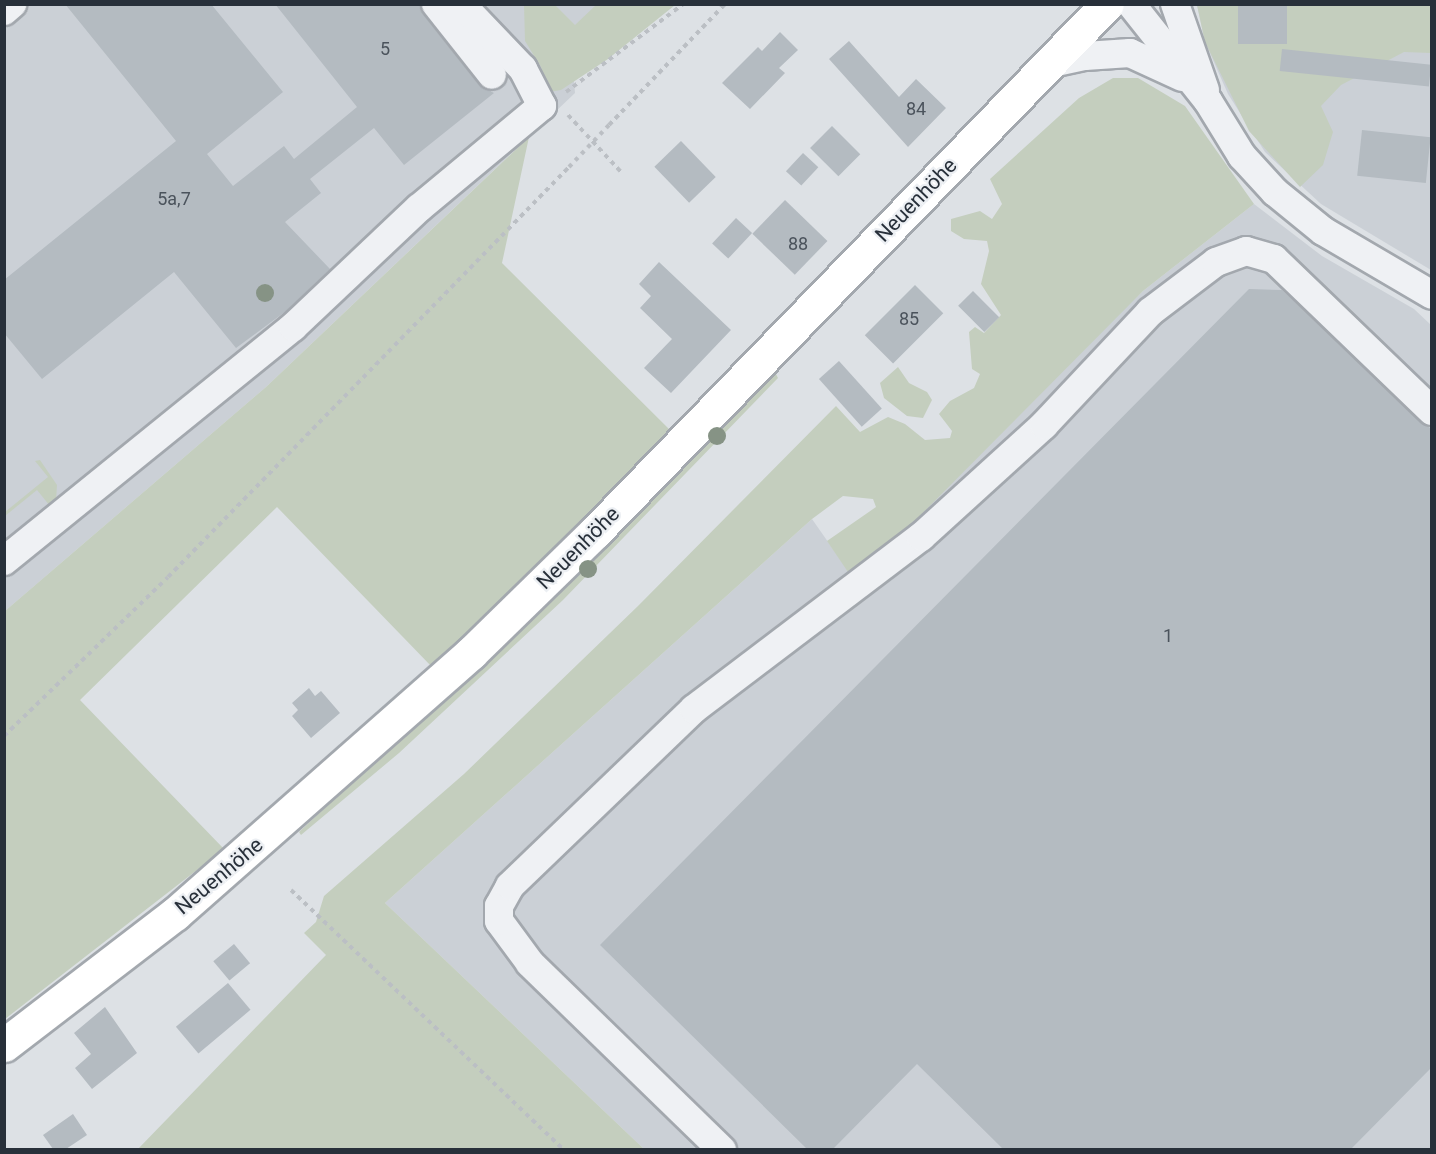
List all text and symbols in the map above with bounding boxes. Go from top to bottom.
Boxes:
house number: 5 [380,38,390,60]
house number: 84 [906,98,926,120]
street label: Neuenhöhe [870,153,962,247]
house number: 5a,7 [157,188,191,210]
house number: 88 [788,233,808,255]
house number: 85 [899,308,919,330]
street label: Neuenhöhe [531,501,625,595]
house number: 1 [1163,625,1173,647]
street label: Neuenhöhe [170,832,268,920]

